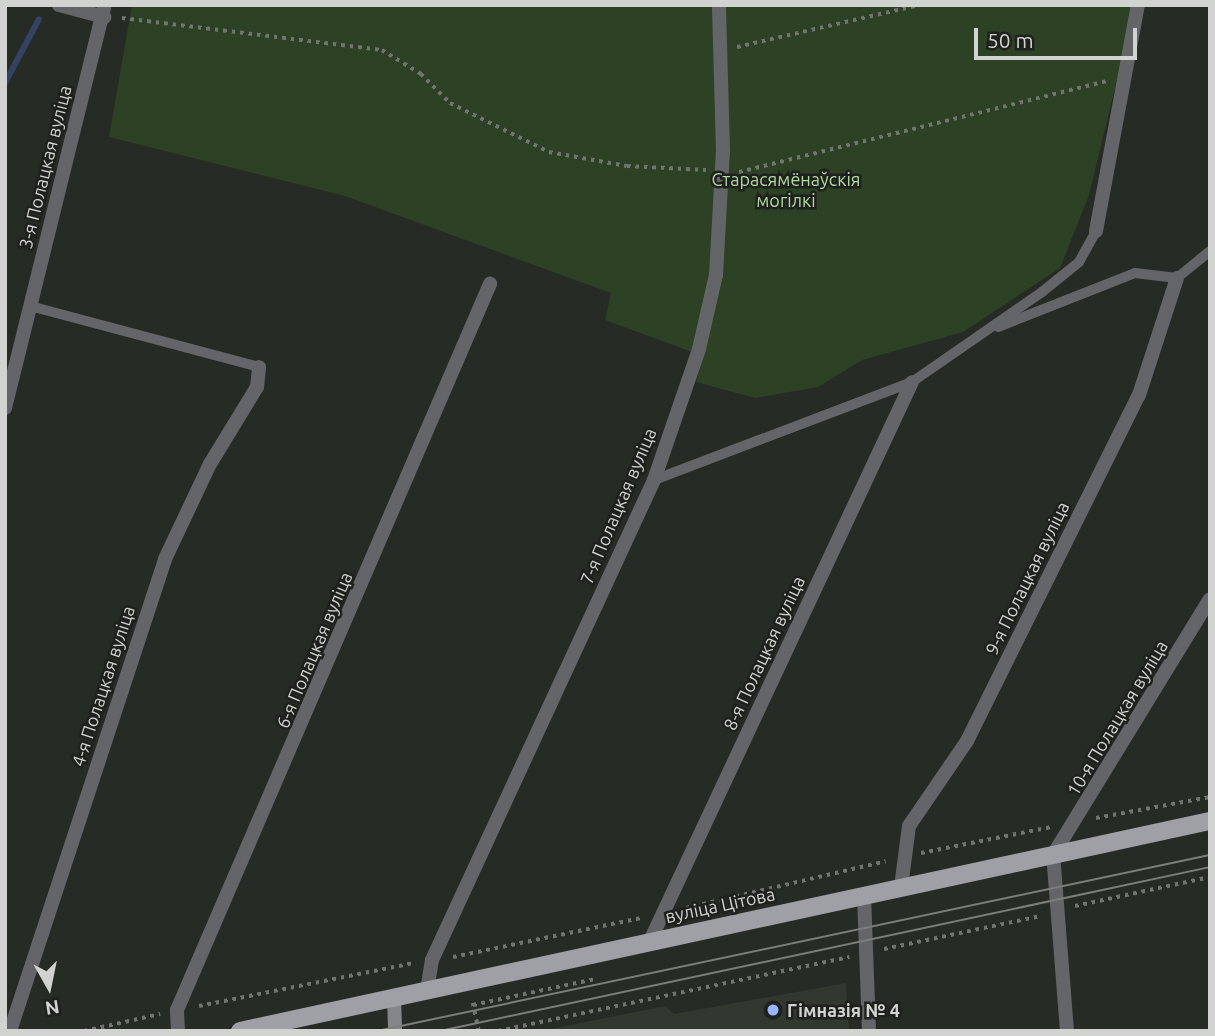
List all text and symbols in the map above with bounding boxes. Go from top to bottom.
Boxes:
scale bar [977,14,1140,58]
text: 50 m [987,28,1034,52]
street label: 3-я Полацкая вуліца [14,83,76,251]
park label: Старасямёнаўскія могілкі [712,169,860,212]
street label: 7-я Полацкая вуліца [575,425,661,587]
street label: 9-я Полацкая вуліца [981,498,1073,658]
street label: 6-я Полацкая вуліца [271,569,357,731]
street label: 8-я Полацкая вуліца [719,572,809,734]
street label: 4-я Полацкая вуліца [67,603,139,769]
street label: 10-я Полацкая вуліца [1062,636,1172,800]
street label: вуліца Цітова [663,883,777,927]
north arrow [14,952,84,1022]
text: N [44,996,61,1020]
place label: Гімназія № 4 [787,999,900,1021]
marker: Гімназія № 4 [765,1002,781,1018]

